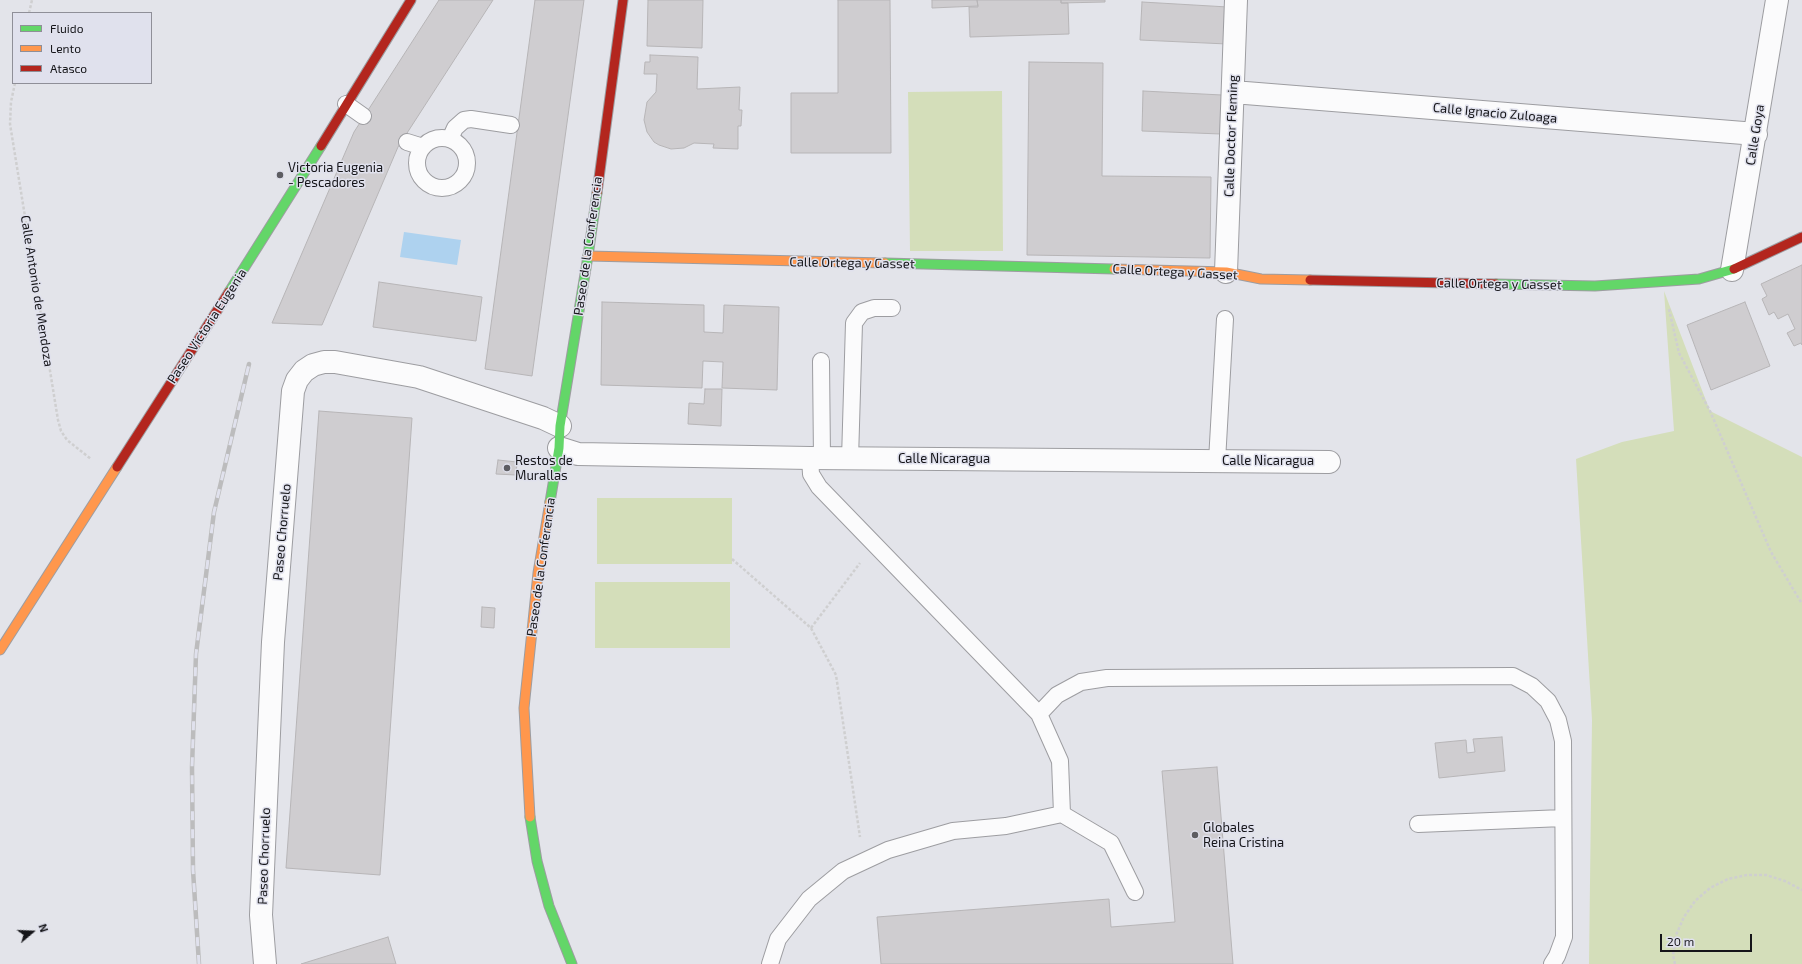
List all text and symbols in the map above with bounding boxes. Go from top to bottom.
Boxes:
legend [12,12,152,84]
text: Fluido [50,21,84,35]
text: Lento [50,41,81,55]
text: Atasco [50,61,87,75]
street label: Calle Doctor Fleming [1221,75,1241,197]
street label: Calle Ignacio Zuloaga [1432,100,1558,126]
street label: Calle Goya [1742,103,1768,167]
place label: Victoria Eugenia - Pescadores [288,160,383,191]
marker: Victoria Eugenia - Pescadores [275,170,285,180]
street label: Paseo de la Conferencia [571,175,605,317]
street label: Calle Antonio de Mendoza [17,214,57,368]
street label: Calle Ortega y Gasset [789,254,915,272]
street label: Calle Ortega y Gasset [1112,261,1238,283]
street label: Paseo Victoria Eugenia [164,266,250,386]
street label: Calle Ortega y Gasset [1436,275,1562,293]
street label: Calle Nicaragua [898,451,990,467]
place label: Restos de Murallas [515,453,573,484]
street label: Calle Nicaragua [1222,453,1314,469]
marker: Restos de Murallas [502,463,512,473]
street label: Paseo Chorruelo [270,483,294,581]
street label: Paseo de la Conferencia [524,496,558,638]
street label: Paseo Chorruelo [255,807,273,905]
place label: Globales Reina Cristina [1203,820,1284,851]
marker: Globales Reina Cristina [1190,830,1200,840]
north arrow [12,912,52,952]
text: N [36,922,51,934]
scale bar [1662,926,1754,952]
text: 20 m [1667,934,1694,948]

